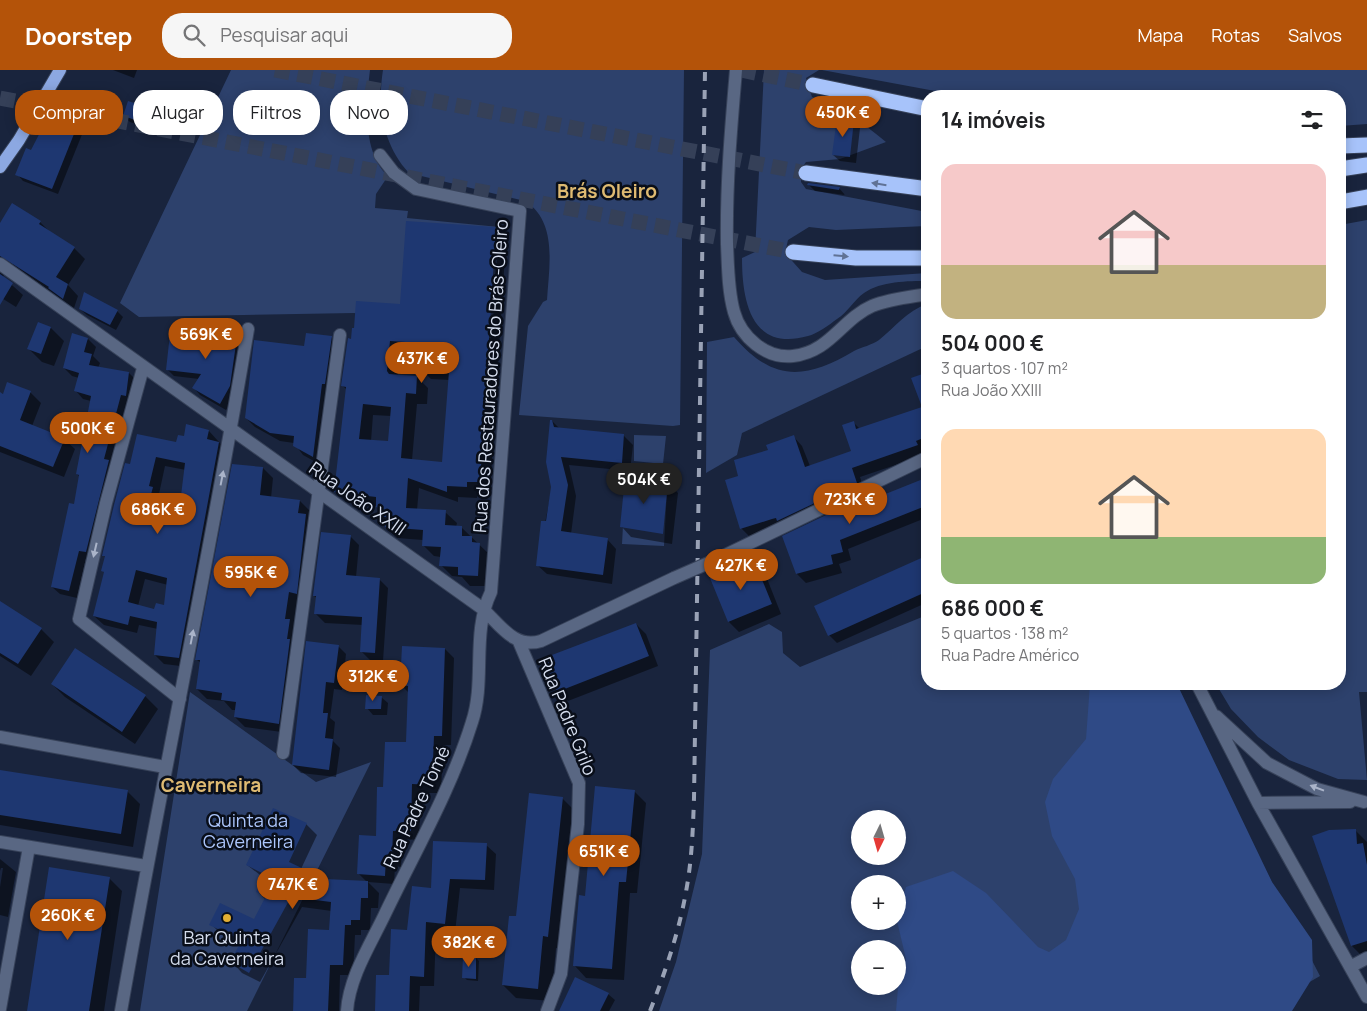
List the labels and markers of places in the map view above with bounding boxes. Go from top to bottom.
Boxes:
pin: 450K € [802,96,884,138]
pin: 569K € [165,318,247,360]
pin: 437K € [381,342,463,384]
pin: 500K € [47,412,129,454]
pin: 504K € [603,462,685,505]
pin: 723K € [809,482,891,525]
pin: 686K € [117,492,199,535]
pin: 427K € [700,548,782,591]
pin: 595K € [210,556,292,598]
pin: 312K € [332,660,414,702]
pin: 651K € [563,834,645,877]
pin: 747K € [252,868,334,910]
pin: 260K € [27,898,109,941]
marker: Bar Quinta da Caverneira [221,912,233,924]
place label: Bar Quinta da Caverneira [170,925,284,970]
pin: 382K € [428,926,510,968]

